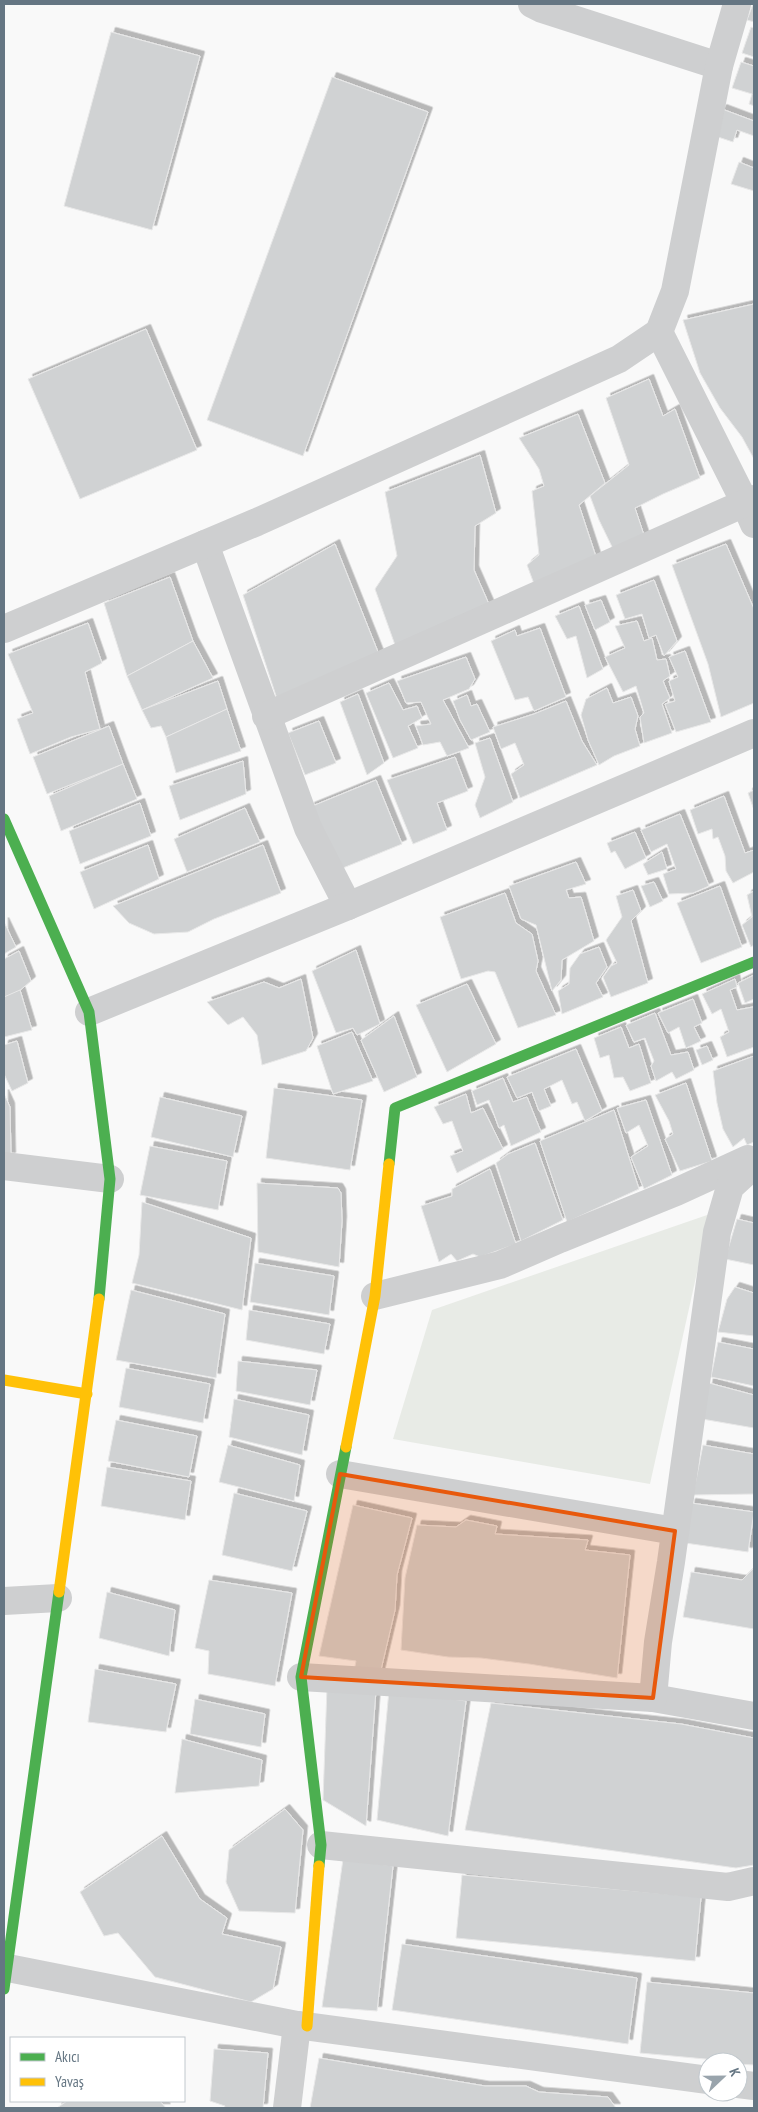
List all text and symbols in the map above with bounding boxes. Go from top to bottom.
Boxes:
legend [10,2037,185,2102]
text: Akıcı [55,2047,80,2066]
north arrow [698,2052,748,2102]
text: K [725,2065,745,2080]
text: Yavaş [55,2072,84,2091]

